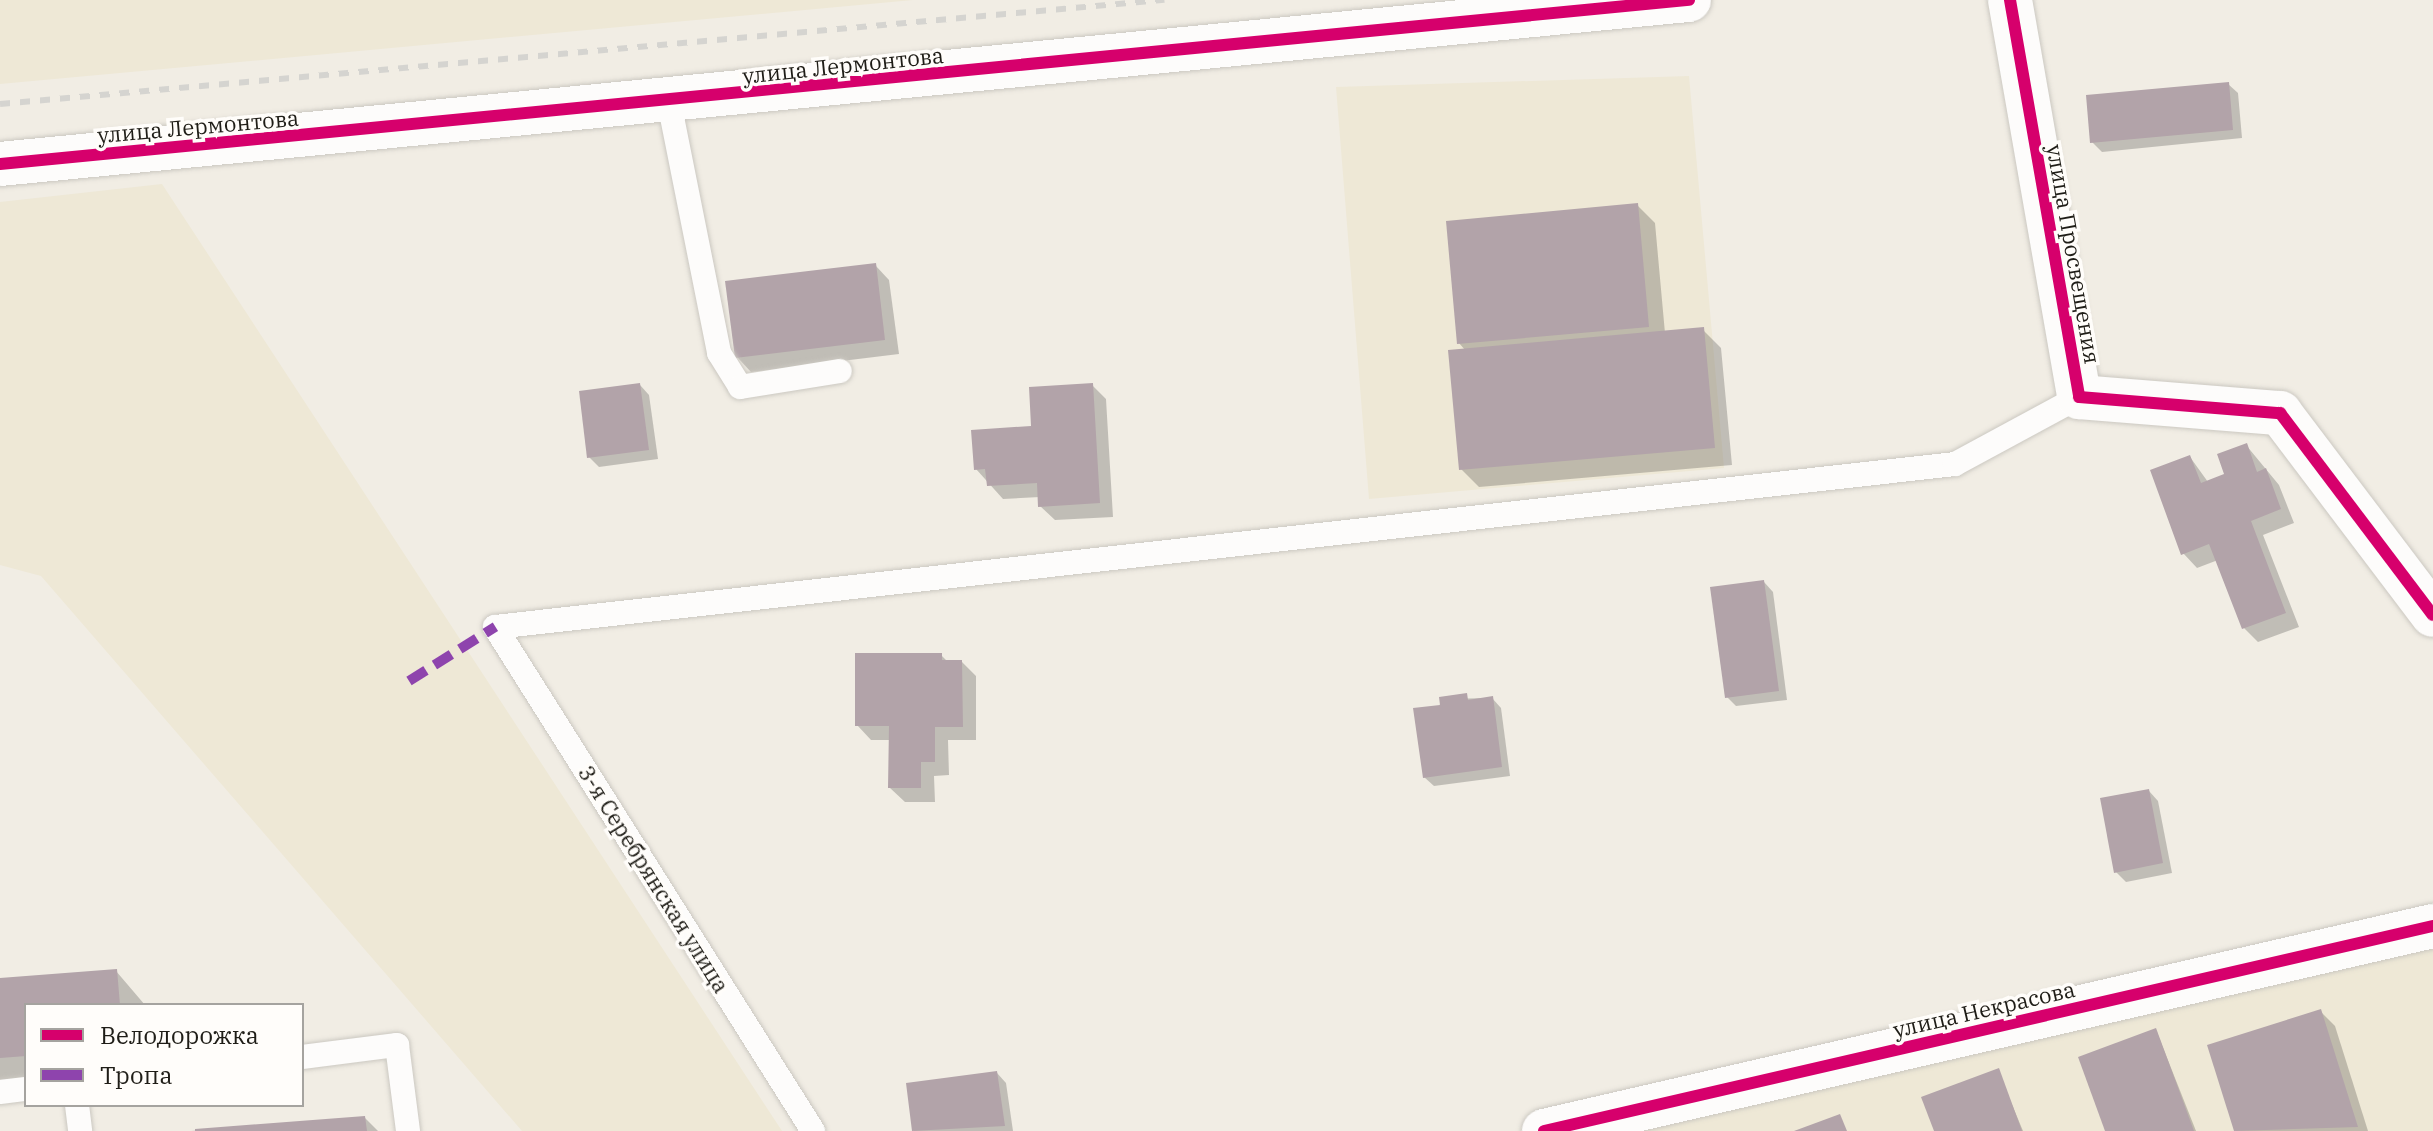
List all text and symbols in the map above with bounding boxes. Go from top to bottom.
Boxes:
street label: улица Лермонтова [741,41,945,89]
street label: улица Лермонтова [96,104,300,148]
street label: улица Просвещения [2042,142,2106,366]
street label: 3-я Серебрянская улица [573,760,735,998]
street label: улица Некрасова [1890,975,2078,1043]
legend [24,1003,304,1107]
text: Велодорожка [100,1019,259,1051]
text: Тропа [100,1059,172,1091]

